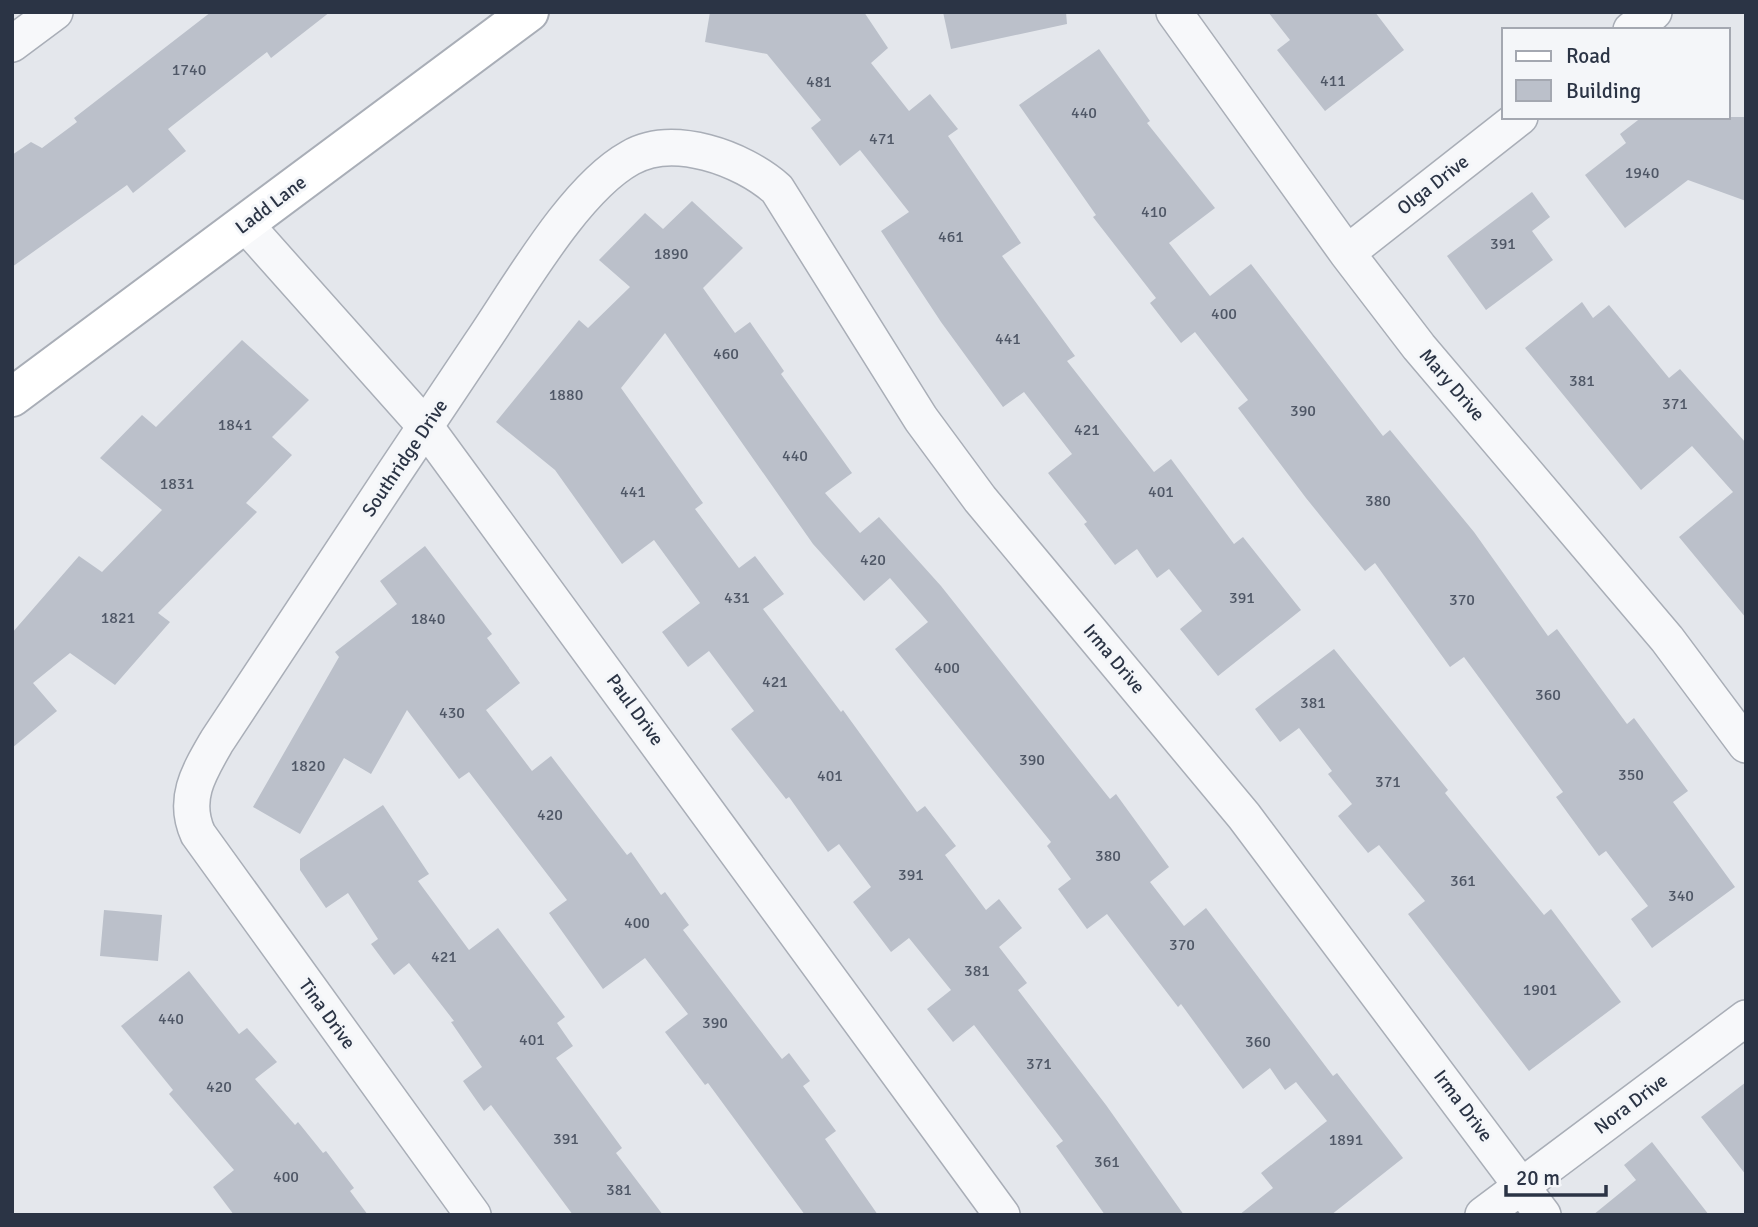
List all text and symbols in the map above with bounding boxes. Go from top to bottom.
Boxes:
legend [1502,28,1730,119]
text: Road [1566,43,1611,69]
house number: 1740 [172,60,206,80]
house number: 411 [1320,71,1346,91]
house number: 481 [806,72,832,92]
text: Building [1566,78,1641,104]
house number: 440 [1071,103,1097,123]
house number: 471 [869,129,895,149]
street label: Olga Drive [1392,150,1474,220]
house number: 1940 [1625,163,1659,183]
street label: Ladd Lane [231,170,311,240]
house number: 410 [1141,202,1167,222]
house number: 461 [938,227,964,247]
house number: 391 [1490,234,1516,254]
house number: 1890 [654,244,688,264]
house number: 400 [1211,304,1237,324]
house number: 441 [995,329,1021,349]
house number: 460 [713,344,739,364]
street label: Mary Drive [1414,344,1490,426]
house number: 381 [1569,371,1595,391]
house number: 1880 [549,385,583,405]
house number: 371 [1662,394,1688,414]
street label: Southridge Drive [357,395,453,521]
house number: 390 [1290,401,1316,421]
house number: 1841 [218,415,252,435]
house number: 421 [1074,420,1100,440]
house number: 440 [782,446,808,466]
house number: 1831 [160,474,194,494]
house number: 441 [620,482,646,502]
house number: 401 [1148,482,1174,502]
house number: 380 [1365,491,1391,511]
house number: 420 [860,550,886,570]
house number: 431 [724,588,750,608]
house number: 391 [1229,588,1255,608]
house number: 370 [1449,590,1475,610]
house number: 1821 [101,608,135,628]
house number: 1840 [411,609,445,629]
street label: Irma Drive [1078,619,1150,699]
house number: 400 [934,658,960,678]
street label: Paul Drive [601,670,669,750]
house number: 421 [762,672,788,692]
house number: 360 [1535,685,1561,705]
house number: 381 [1300,693,1326,713]
house number: 430 [439,703,465,723]
house number: 390 [1019,750,1045,770]
house number: 1820 [291,756,325,776]
house number: 350 [1618,765,1644,785]
house number: 401 [817,766,843,786]
house number: 371 [1375,772,1401,792]
house number: 420 [537,805,563,825]
house number: 380 [1095,846,1121,866]
house number: 391 [898,865,924,885]
house number: 361 [1450,871,1476,891]
house number: 340 [1668,886,1694,906]
house number: 400 [624,913,650,933]
house number: 370 [1169,935,1195,955]
house number: 421 [431,947,457,967]
house number: 381 [964,961,990,981]
street label: Tina Drive [293,974,361,1054]
house number: 1901 [1523,980,1557,1000]
house number: 440 [158,1009,184,1029]
house number: 390 [702,1013,728,1033]
house number: 401 [519,1030,545,1050]
house number: 360 [1245,1032,1271,1052]
house number: 371 [1026,1054,1052,1074]
street label: Irma Drive [1428,1065,1498,1147]
street label: Nora Drive [1589,1069,1673,1139]
house number: 420 [206,1077,232,1097]
house number: 391 [553,1129,579,1149]
house number: 1891 [1329,1130,1363,1150]
house number: 361 [1094,1152,1120,1172]
scale bar [1506,1154,1606,1198]
text: 20 m [1516,1165,1560,1191]
house number: 400 [273,1167,299,1187]
house number: 381 [606,1180,632,1200]

